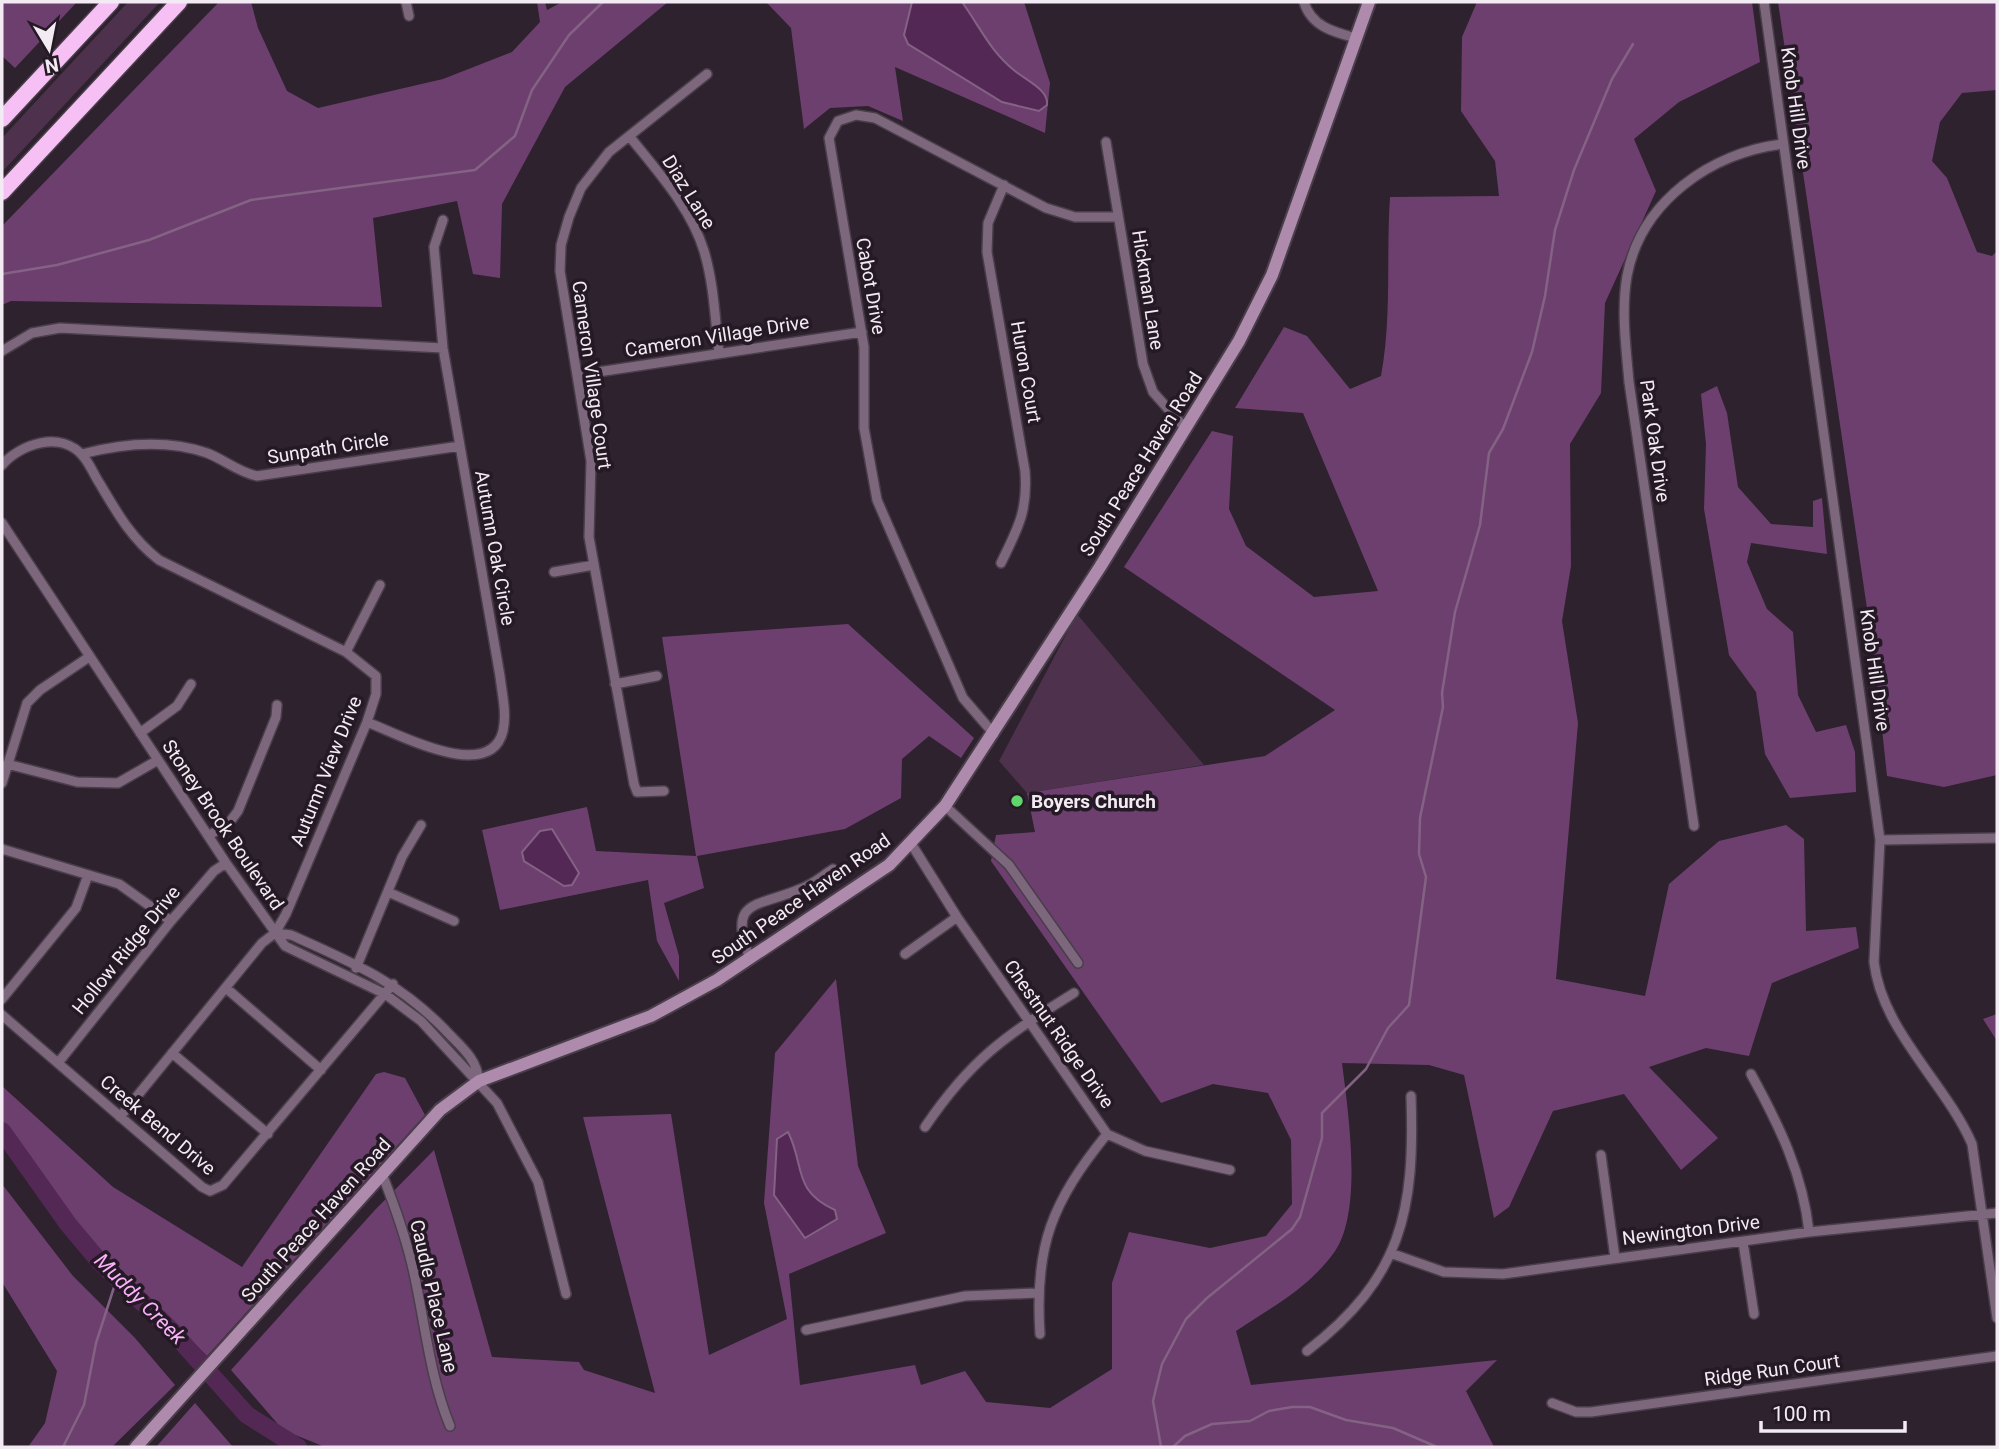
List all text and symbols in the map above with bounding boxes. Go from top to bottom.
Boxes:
north arrow [14,14,84,84]
street label: Knob Hill Drive [1776,45,1816,171]
text: N [43,53,60,78]
street label: Diaz Lane [657,151,721,233]
street label: Hickman Lane [1127,228,1169,352]
street label: Cabot Drive [851,236,891,336]
street label: Cameron Village Court [567,279,617,471]
street label: Cameron Village Drive [623,310,811,362]
street label: Huron Court [1006,319,1046,425]
street label: South Peace Haven Road [1075,368,1207,560]
street label: Park Oak Drive [1635,378,1675,504]
street label: Sunpath Circle [266,427,390,469]
street label: Autumn Oak Circle [470,469,520,627]
street label: Knob Hill Drive [1855,607,1895,733]
street label: Autumn View Drive [285,693,367,849]
street label: Stoney Brook Boulevard [157,735,289,915]
place label: Boyers Church [1031,790,1156,813]
marker: Boyers Church [1009,793,1025,809]
street label: South Peace Haven Road [707,829,895,969]
street label: Hollow Ridge Drive [67,881,185,1019]
street label: Chestnut Ridge Drive [999,955,1119,1113]
street label: Creek Bend Drive [96,1070,220,1180]
street label: South Peace Haven Road [236,1133,396,1307]
street label: Newington Drive [1621,1210,1761,1250]
street label: Caudle Place Lane [405,1217,463,1375]
water label: Muddy Creek [90,1249,191,1350]
street label: Ridge Run Court [1703,1349,1841,1391]
scale bar [1761,1390,1904,1434]
text: 100 m [1772,1402,1831,1426]

